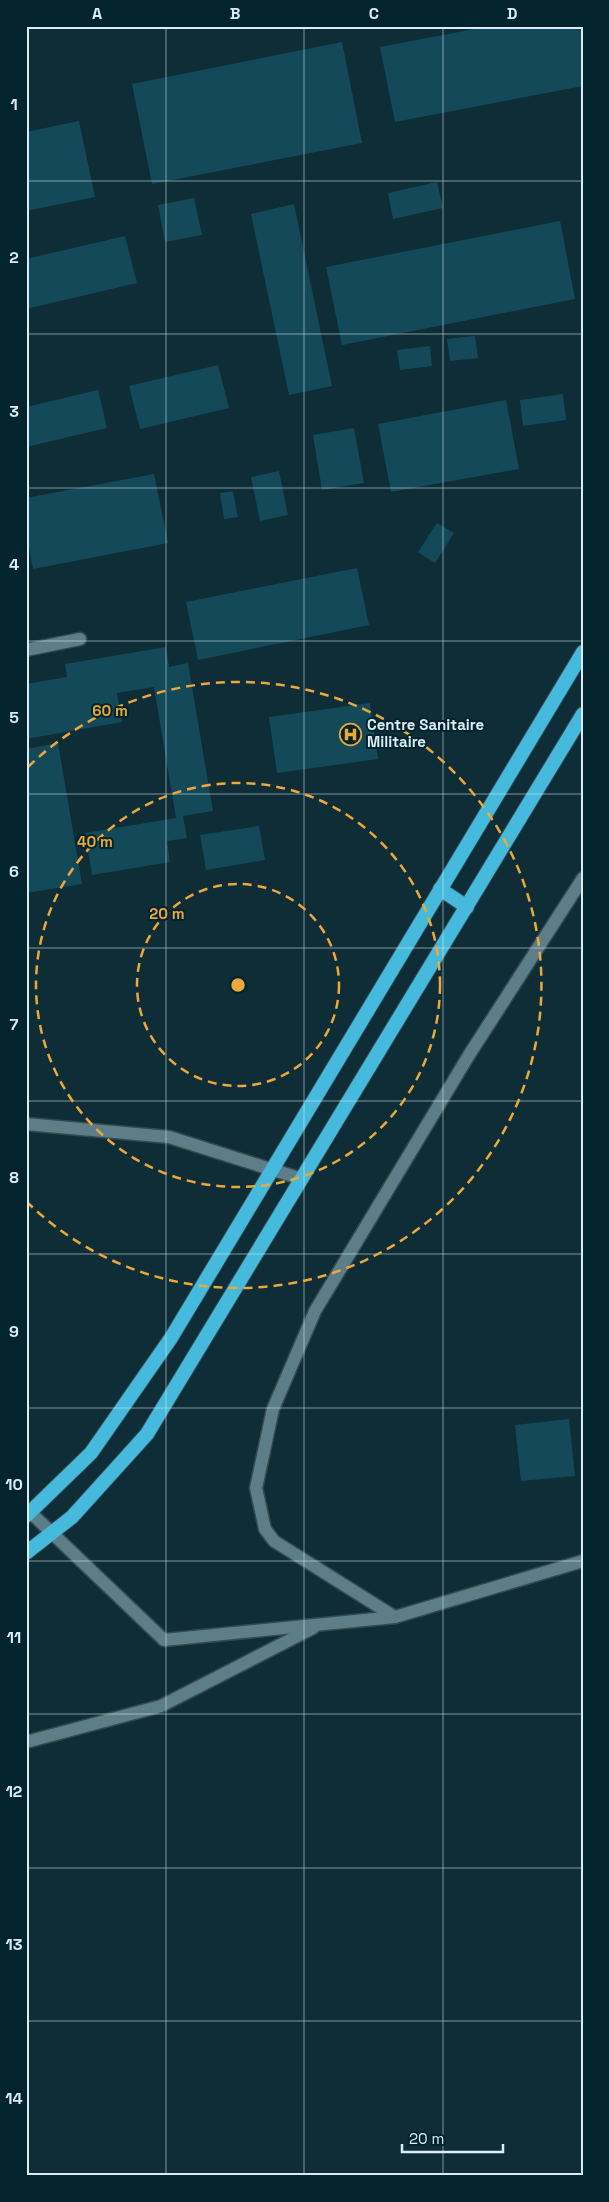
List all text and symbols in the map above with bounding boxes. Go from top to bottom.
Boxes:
text: A [92,3,102,24]
text: B [230,3,240,24]
text: C [369,3,379,24]
text: D [507,3,517,24]
text: 1 [10,94,18,115]
text: 2 [9,247,19,268]
text: 3 [9,401,19,422]
text: 4 [9,554,19,575]
text: 60 m [92,701,128,720]
text: 5 [9,707,19,728]
place label: Centre Sanitaire Militaire [367,715,484,751]
hospital icon: Centre Sanitaire Militaire [339,722,363,746]
text: 40 m [77,832,113,851]
text: 6 [9,861,19,882]
text: 20 m [149,904,185,923]
centre of rings [229,976,247,994]
text: 7 [10,1014,19,1035]
text: 8 [9,1167,19,1188]
text: 9 [9,1321,19,1342]
text: 10 [5,1474,23,1495]
text: 11 [7,1627,21,1648]
text: 12 [6,1781,22,1802]
text: 13 [6,1934,23,1955]
text: 14 [5,2088,23,2109]
scale bar [402,2122,503,2154]
text: 20 m [409,2129,444,2148]

